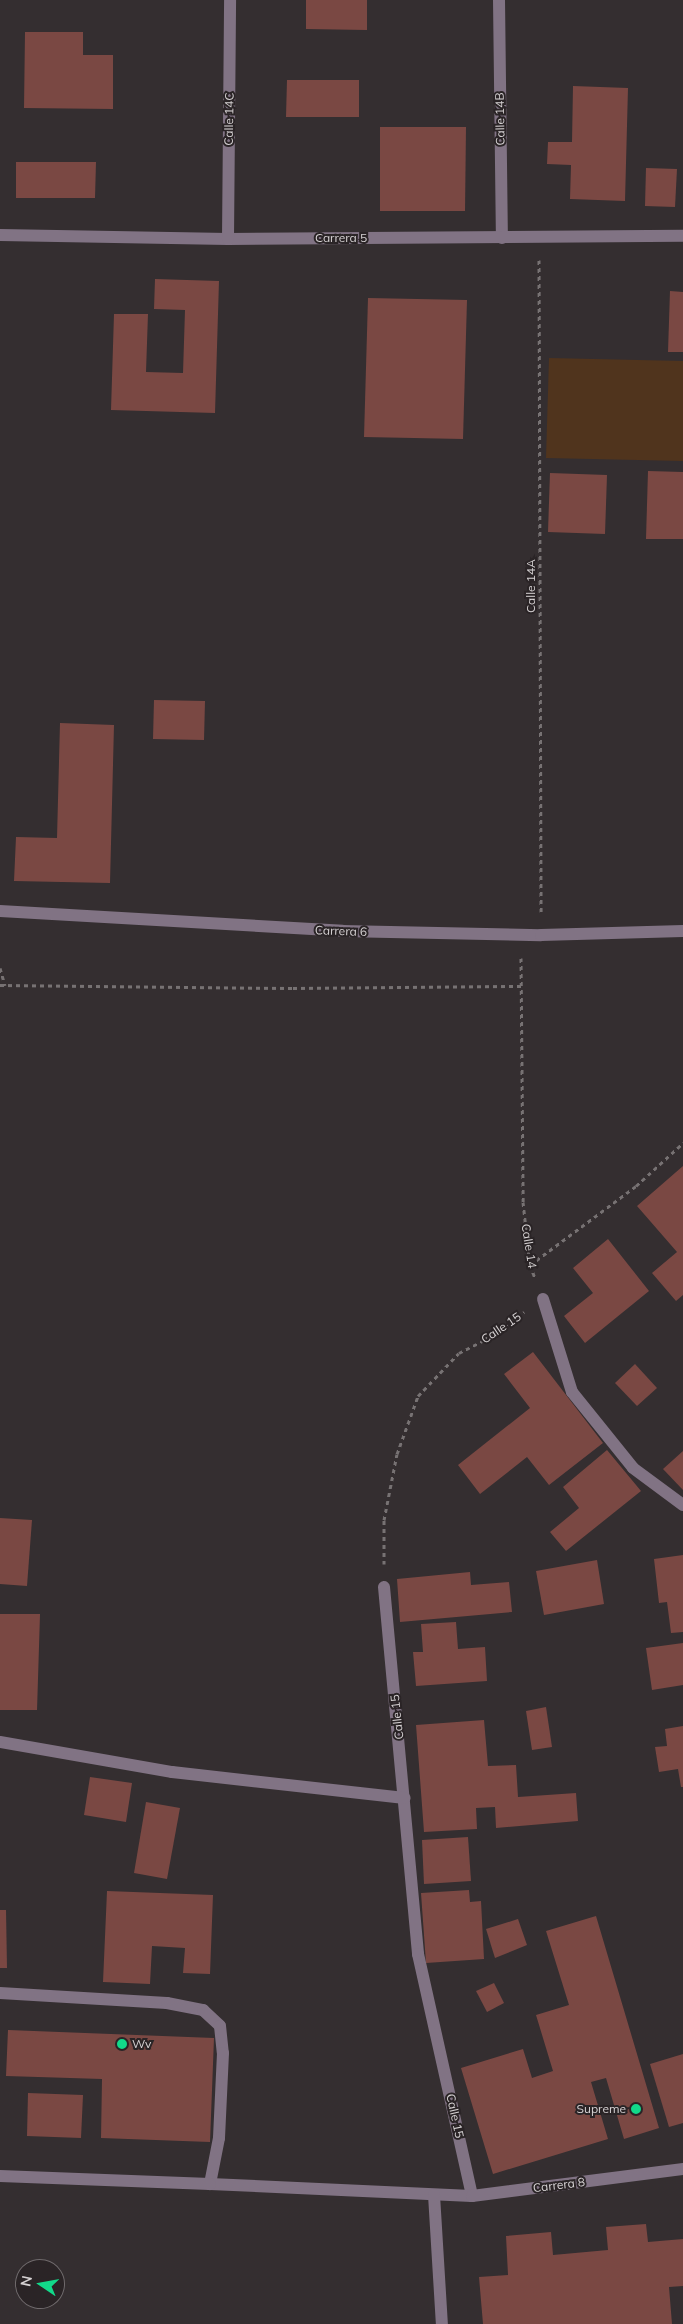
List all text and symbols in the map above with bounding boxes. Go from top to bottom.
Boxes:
street label: Calle 14C [221,92,237,146]
street label: Calle 14B [492,92,508,146]
street label: Carrera 5 [315,231,367,245]
street label: Calle 14A [524,559,538,613]
street label: Carrera 6 [315,923,367,939]
street label: Calle 14 [518,1223,540,1269]
street label: Calle 15 [478,1309,524,1347]
street label: Calle 15 [387,1694,407,1740]
place label: Wv [132,2037,151,2051]
marker: Wv [116,2038,128,2050]
street label: Calle 15 [443,2093,467,2139]
place label: Supreme [577,2102,626,2116]
marker: Supreme [630,2103,642,2115]
street label: Carrera 8 [532,2175,586,2195]
north arrow [15,2259,65,2309]
text: N [16,2274,36,2288]

